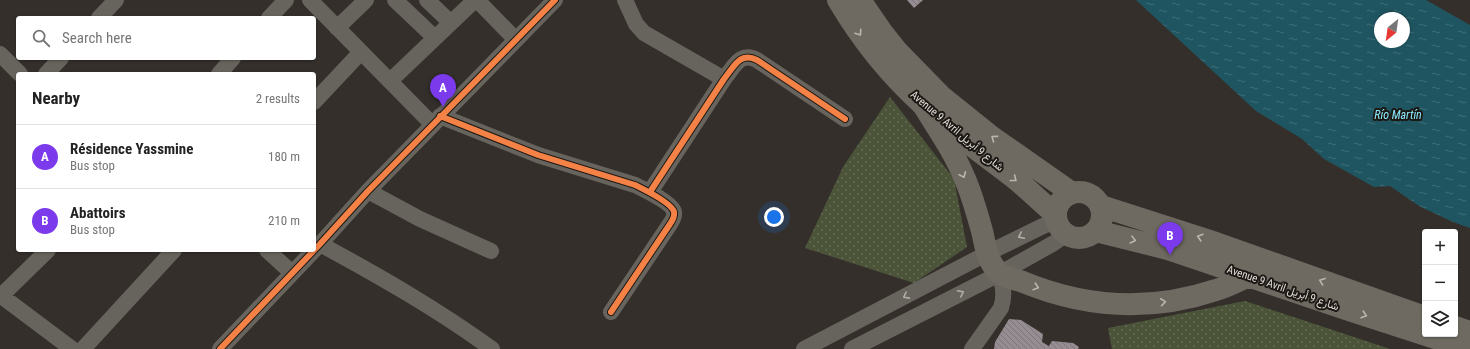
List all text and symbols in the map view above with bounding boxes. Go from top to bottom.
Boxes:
north arrow [1374,12,1410,48]
search box [16,16,316,60]
icon: search [30,27,52,49]
one-way arrow [854,28,861,35]
text: Search here [62,29,132,47]
pin: A [430,74,456,107]
text: Nearby [32,88,80,108]
street label: Avenue 9 Avril شارع 9 أبريل [907,88,1007,175]
text: 2 results [256,91,300,106]
water label: Río Martín [1374,108,1422,122]
one-way arrow [992,136,999,143]
text: Résidence Yassmine [70,140,193,158]
text: A [41,149,49,164]
text: 180 m [268,149,300,164]
text: Bus stop [70,158,115,173]
one-way arrow [958,171,966,179]
one-way arrow [1010,174,1017,181]
text: Abattoirs [70,204,125,222]
your location [764,207,784,227]
text: B [41,213,49,228]
text: 210 m [268,213,300,228]
text: Bus stop [70,222,115,237]
pin: B [1157,222,1183,255]
map controls [1422,229,1458,337]
button: + [1422,229,1458,265]
one-way arrow [1018,231,1026,239]
one-way arrow [1196,234,1203,242]
one-way arrow [1130,236,1137,244]
street label: Avenue 9 Avril شارع 9 أبريل [1225,263,1341,314]
button: − [1422,265,1458,301]
one-way arrow [1319,277,1326,286]
one-way arrow [1032,282,1039,291]
one-way arrow [957,290,965,298]
one-way arrow [903,291,910,298]
one-way arrow [1160,298,1166,307]
button: layers [1422,301,1458,337]
one-way arrow [1360,310,1367,319]

